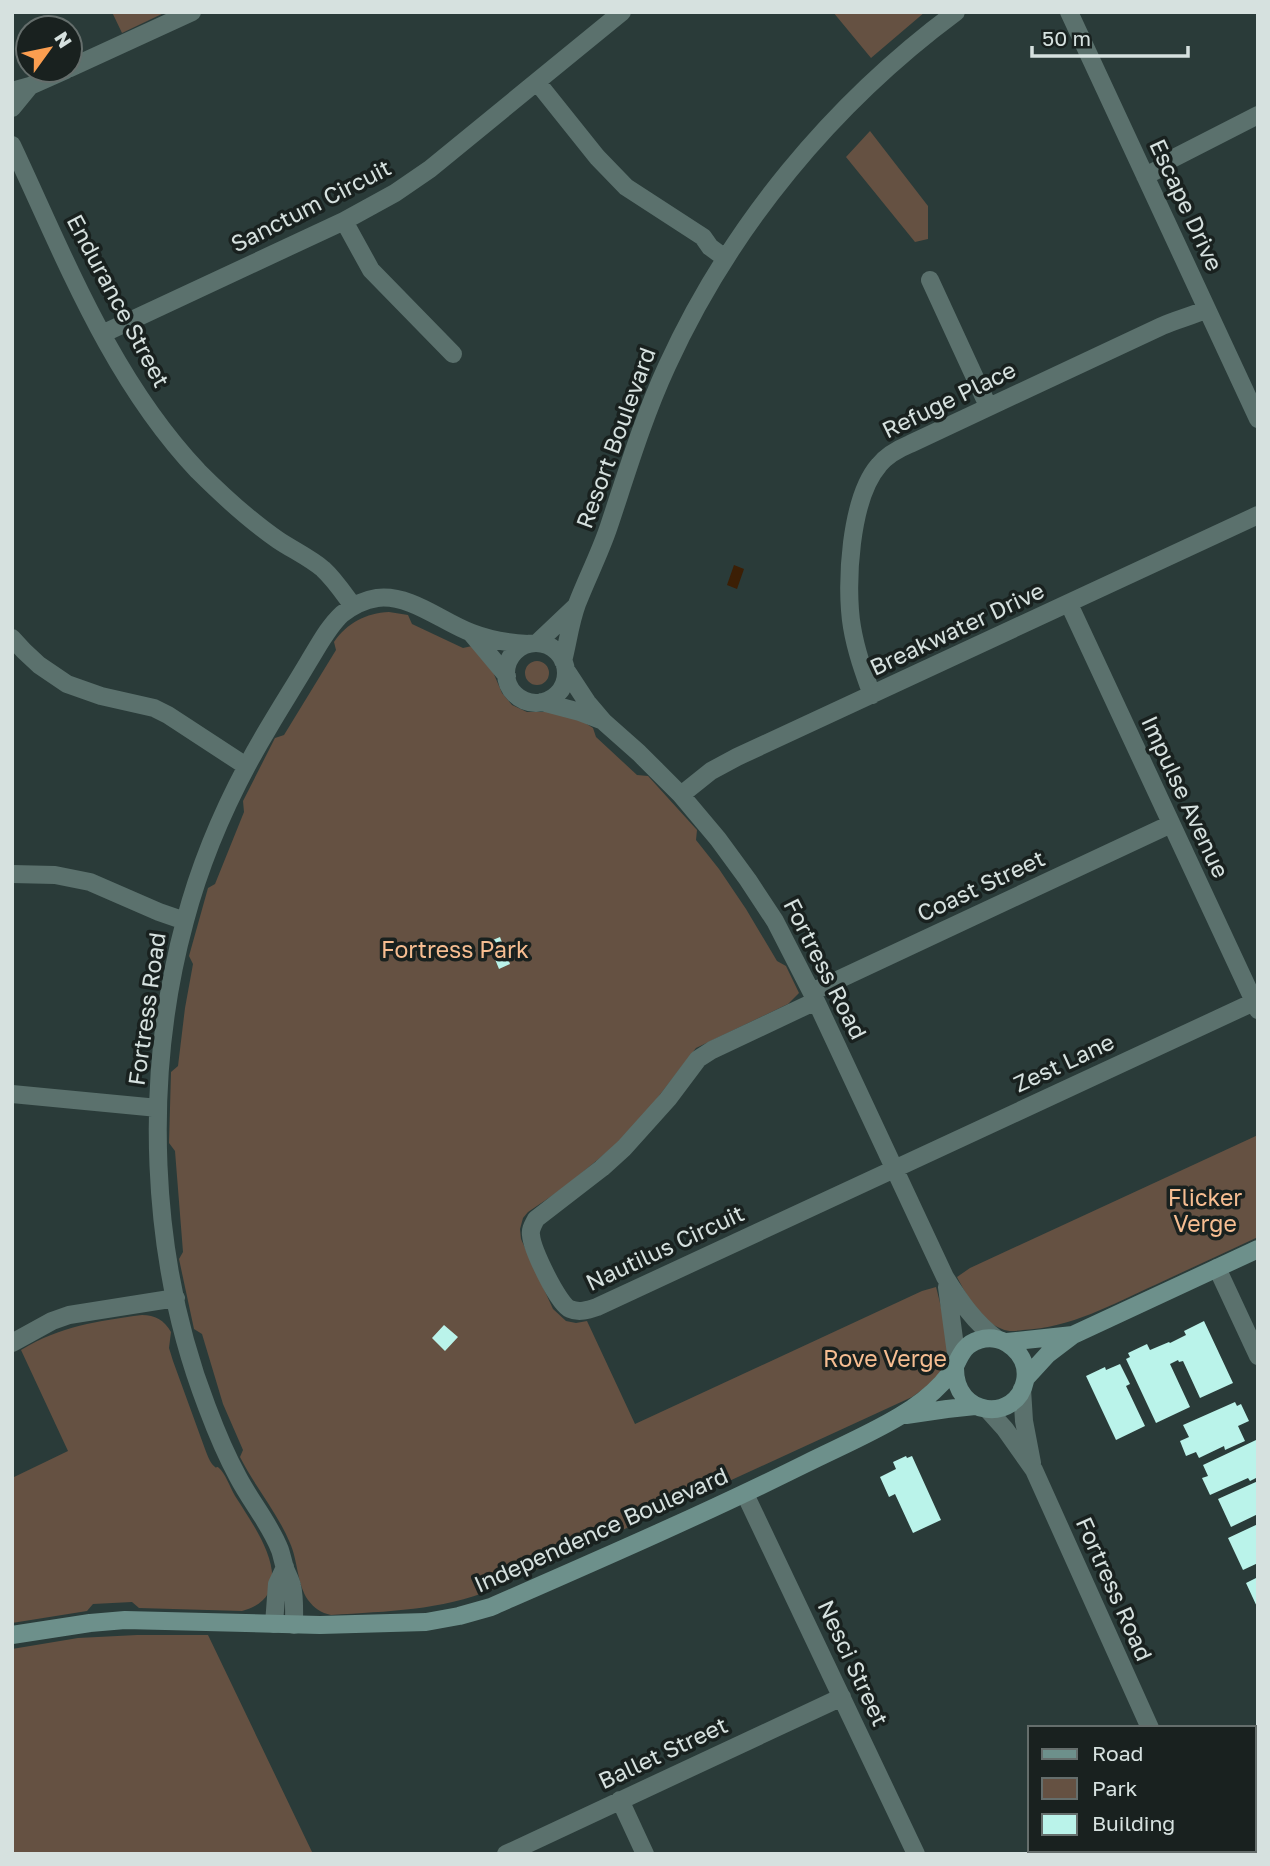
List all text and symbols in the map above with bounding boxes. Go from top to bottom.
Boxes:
north arrow [14,14,84,84]
scale bar [1032,14,1188,58]
text: 50 m [1042,25,1091,51]
text: N [50,27,77,52]
street label: Escape Drive [1144,134,1230,275]
street label: Sanctum Circuit [226,153,395,258]
street label: Endurance Street [61,209,176,392]
street label: Resort Boulevard [569,343,661,532]
street label: Refuge Place [877,355,1020,444]
street label: Breakwater Drive [865,575,1048,681]
street label: Impulse Avenue [1136,711,1236,882]
street label: Coast Street [912,843,1049,927]
street label: Fortress Road [778,893,873,1044]
street label: Fortress Road [121,930,171,1087]
park label: Fortress Park [381,935,529,963]
street label: Zest Lane [1009,1027,1118,1098]
park label: Flicker Verge [1168,1183,1242,1237]
street label: Nautilus Circuit [581,1198,748,1296]
park label: Rove Verge [823,1344,947,1372]
street label: Independence Boulevard [469,1460,732,1598]
street label: Fortress Road [1071,1512,1159,1665]
street label: Nesci Street [813,1595,895,1730]
street label: Ballet Street [594,1710,732,1794]
legend [1028,1726,1256,1852]
text: Road [1092,1740,1143,1766]
text: Park [1092,1775,1138,1801]
text: Building [1092,1810,1175,1836]

